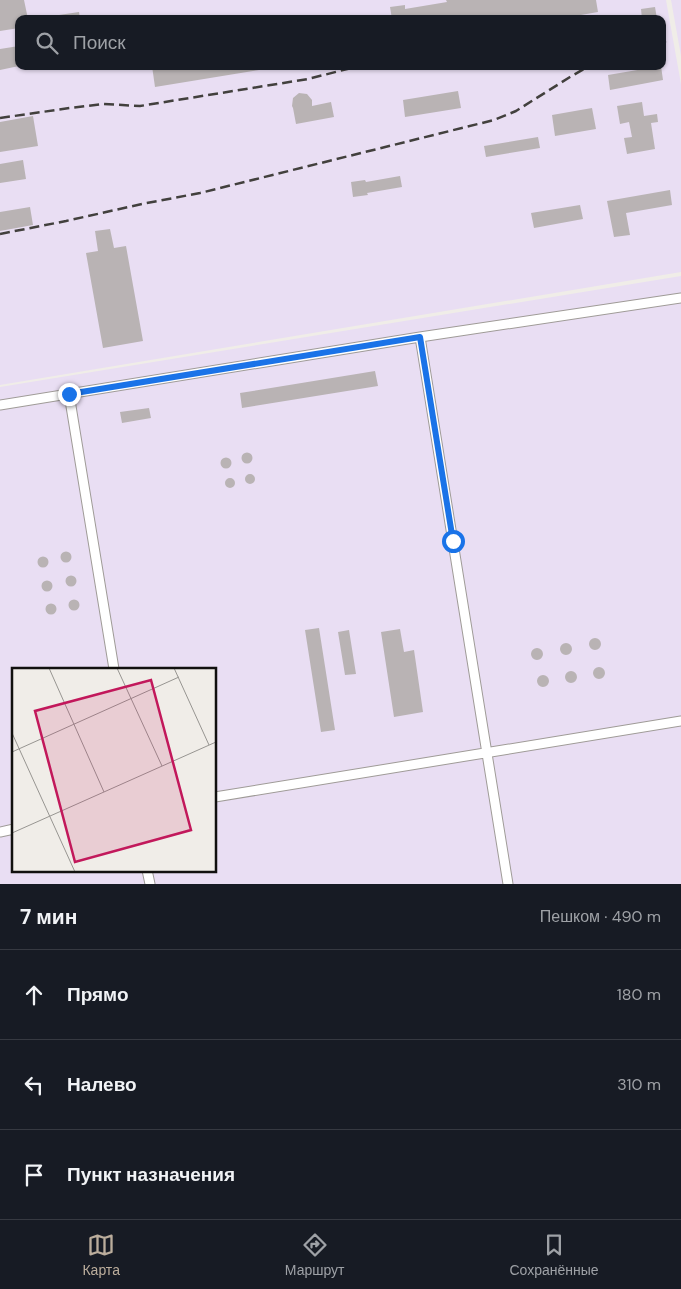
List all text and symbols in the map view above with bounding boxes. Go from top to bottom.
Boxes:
search box [15,15,666,70]
icon: search [33,29,61,57]
text: Поиск [73,30,126,55]
route end [58,383,81,406]
route start [442,530,465,553]
inset map [12,668,216,872]
text: 7 мин [20,903,77,931]
text: Пешком · 490 m [540,906,661,927]
icon: ahead [20,981,48,1009]
text: Прямо [67,982,129,1007]
text: 180 m [617,984,661,1005]
icon: left [20,1071,48,1099]
text: Налево [67,1072,137,1097]
text: 310 m [617,1074,661,1095]
icon: arrive [20,1161,48,1189]
text: Пункт назначения [67,1162,235,1187]
tab: Карта [82,1231,120,1279]
tab: Маршрут [285,1231,345,1279]
tab: Сохранённые [509,1231,599,1279]

